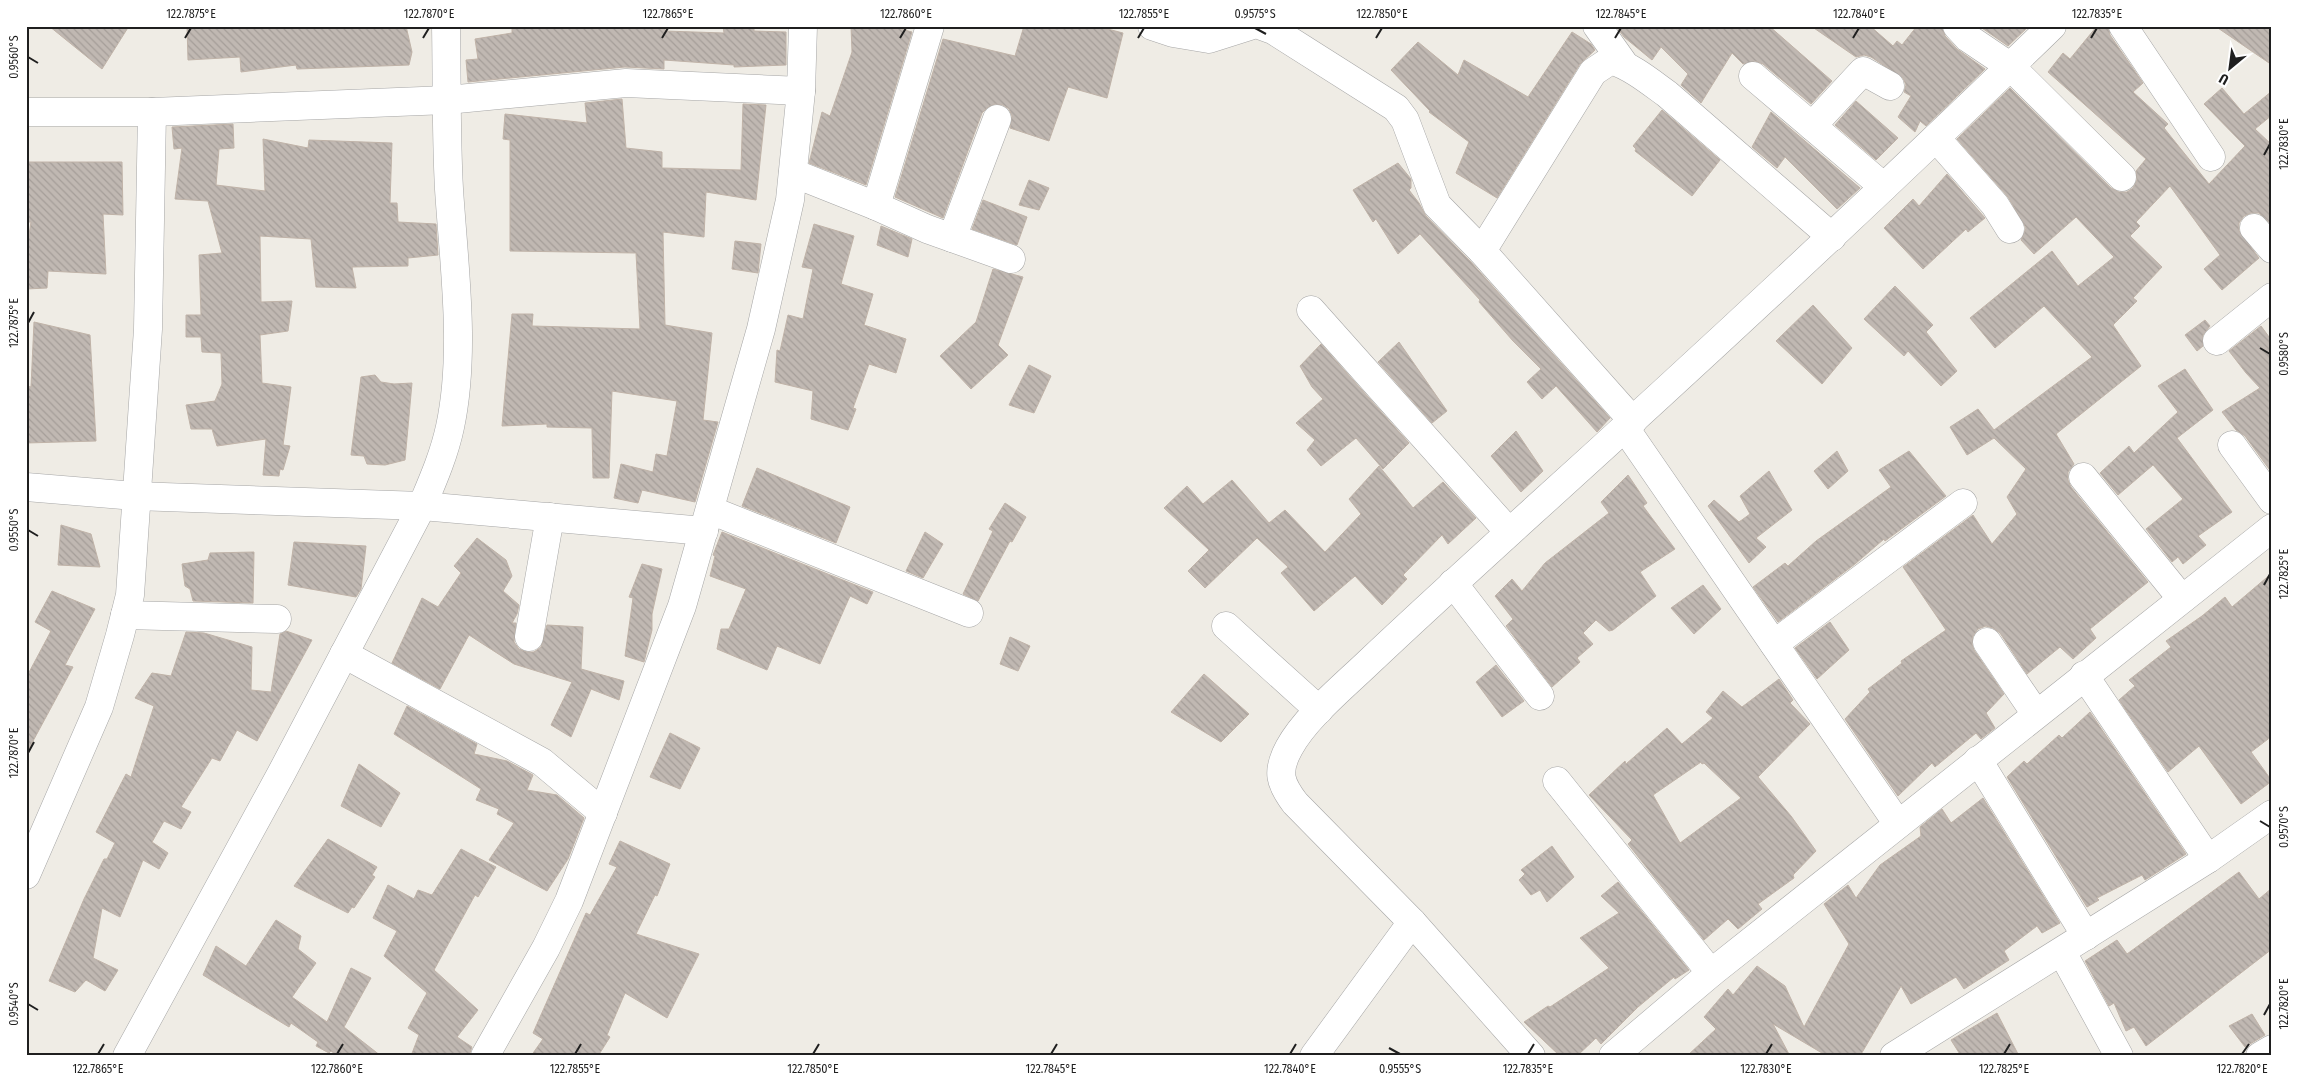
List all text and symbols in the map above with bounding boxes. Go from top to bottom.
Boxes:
text: 122.7875°E [166,7,216,21]
text: 122.7870°E [404,7,455,21]
text: 122.7865°E [643,7,694,21]
text: 122.7860°E [880,7,932,21]
text: 122.7855°E [1119,7,1170,21]
text: 0.9575°S [1234,7,1276,21]
text: 122.7850°E [1356,7,1408,21]
text: 122.7845°E [1596,7,1647,21]
text: 122.7840°E [1833,7,1885,21]
text: 122.7835°E [2072,7,2123,21]
text: 0.9560°S [7,35,21,79]
north arrow [2206,42,2256,92]
text: U [2216,70,2232,88]
text: 122.7830°E [2277,118,2291,170]
text: 122.7875°E [7,298,21,348]
text: 0.9580°S [2277,332,2291,376]
text: 0.9550°S [7,508,21,552]
text: 122.7825°E [2277,548,2291,599]
text: 122.7870°E [7,727,21,778]
text: 0.9570°S [2277,806,2291,848]
text: 122.7820°E [2277,978,2291,1030]
text: 0.9540°S [7,982,21,1026]
text: 122.7865°E [73,1062,124,1076]
text: 122.7860°E [311,1062,363,1076]
text: 122.7855°E [550,1062,601,1076]
text: 122.7850°E [787,1062,839,1076]
text: 122.7845°E [1026,1062,1077,1076]
text: 122.7840°E [1264,1062,1316,1076]
text: 0.9555°S [1379,1062,1421,1076]
text: 122.7835°E [1503,1062,1554,1076]
text: 122.7830°E [1740,1062,1792,1076]
text: 122.7825°E [1979,1062,2030,1076]
text: 122.7820°E [2216,1062,2268,1076]

